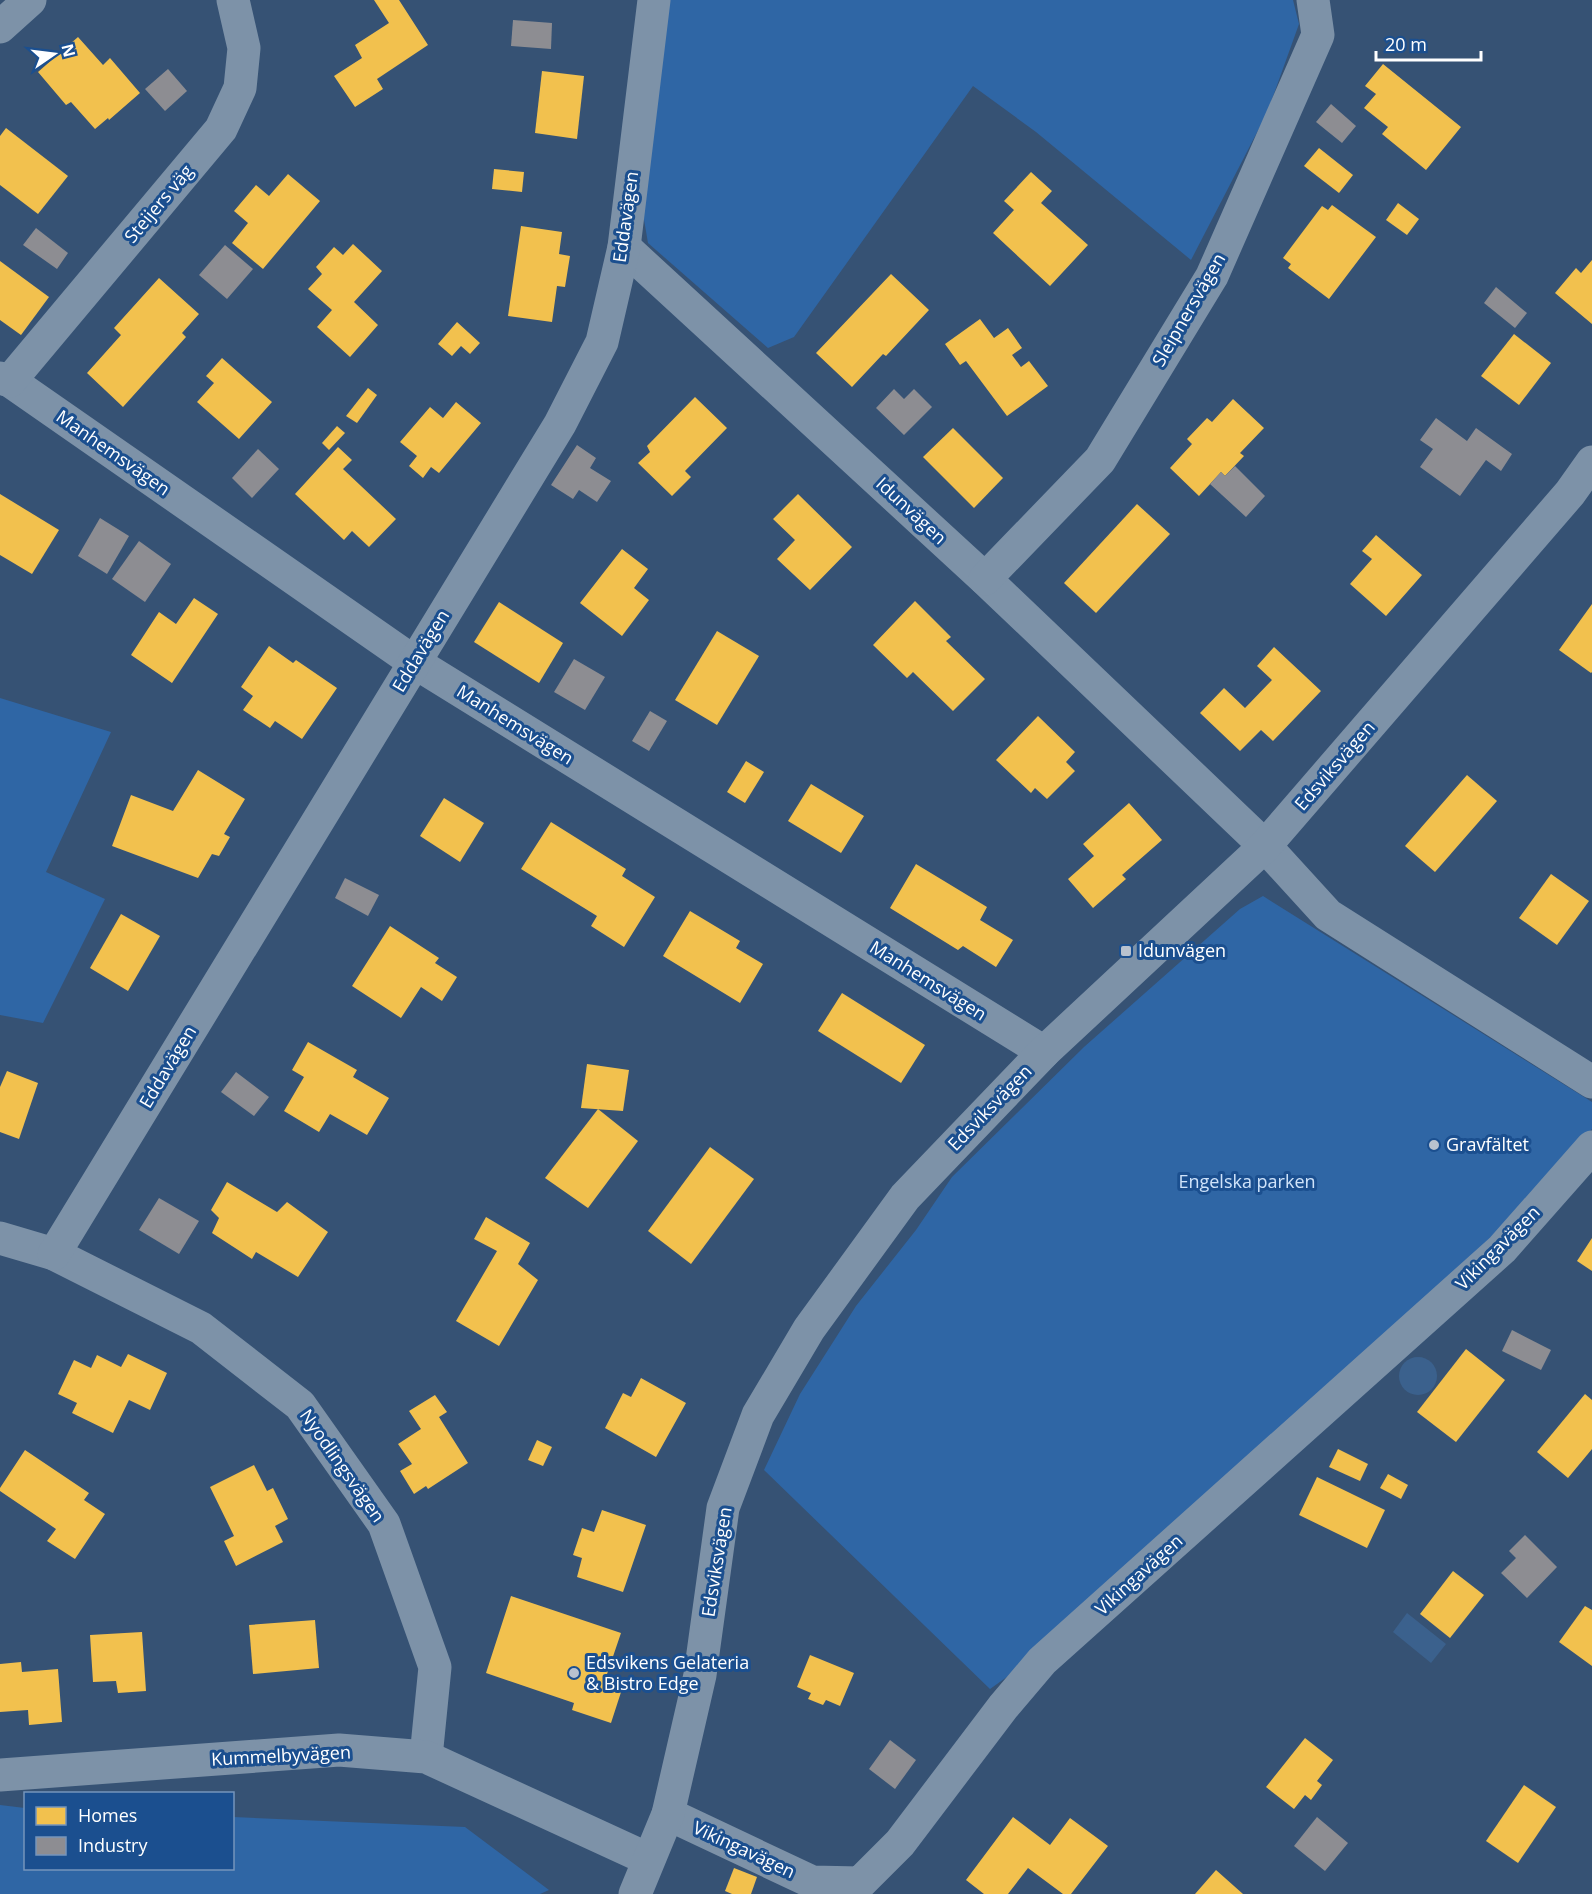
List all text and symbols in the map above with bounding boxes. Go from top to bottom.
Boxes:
north arrow [24,24,84,84]
scale bar [1376,24,1481,62]
text: 20 m [1385,32,1427,56]
text: N [56,41,81,59]
street label: Steijers väg [119,159,198,247]
street label: Eddavägen [607,170,643,264]
street label: Sleipnersvägen [1146,248,1230,371]
street label: Manhemsvägen [52,404,175,500]
street label: Idunvägen [871,471,952,549]
street label: Eddavägen [386,605,454,696]
street label: Manhemsvägen [453,679,579,770]
street label: Edsviksvägen [1289,716,1380,815]
street label: Manhemsvägen [866,935,992,1026]
place label: Idunvägen [1138,938,1226,962]
marker: Idunvägen [1119,944,1133,958]
street label: Eddavägen [133,1021,201,1112]
street label: Edsviksvägen [942,1059,1036,1156]
place label: Gravfältet [1446,1132,1529,1156]
marker: Gravfältet [1427,1138,1441,1152]
park label: Engelska parken [1178,1169,1316,1193]
street label: Vikingavägen [1450,1200,1545,1295]
street label: Nyodlingsvägen [295,1404,391,1527]
street label: Edsviksvägen [695,1505,737,1619]
street label: Vikingavägen [1089,1529,1187,1620]
place label: Edsvikens Gelateria & Bistro Edge [586,1650,749,1695]
marker: Edsvikens Gelateria & Bistro Edge [567,1666,581,1680]
street label: Kummelbyvägen [210,1739,351,1771]
legend [24,1792,234,1870]
text: Homes [78,1803,137,1827]
street label: Vikingavägen [689,1815,799,1883]
text: Industry [78,1833,148,1857]

